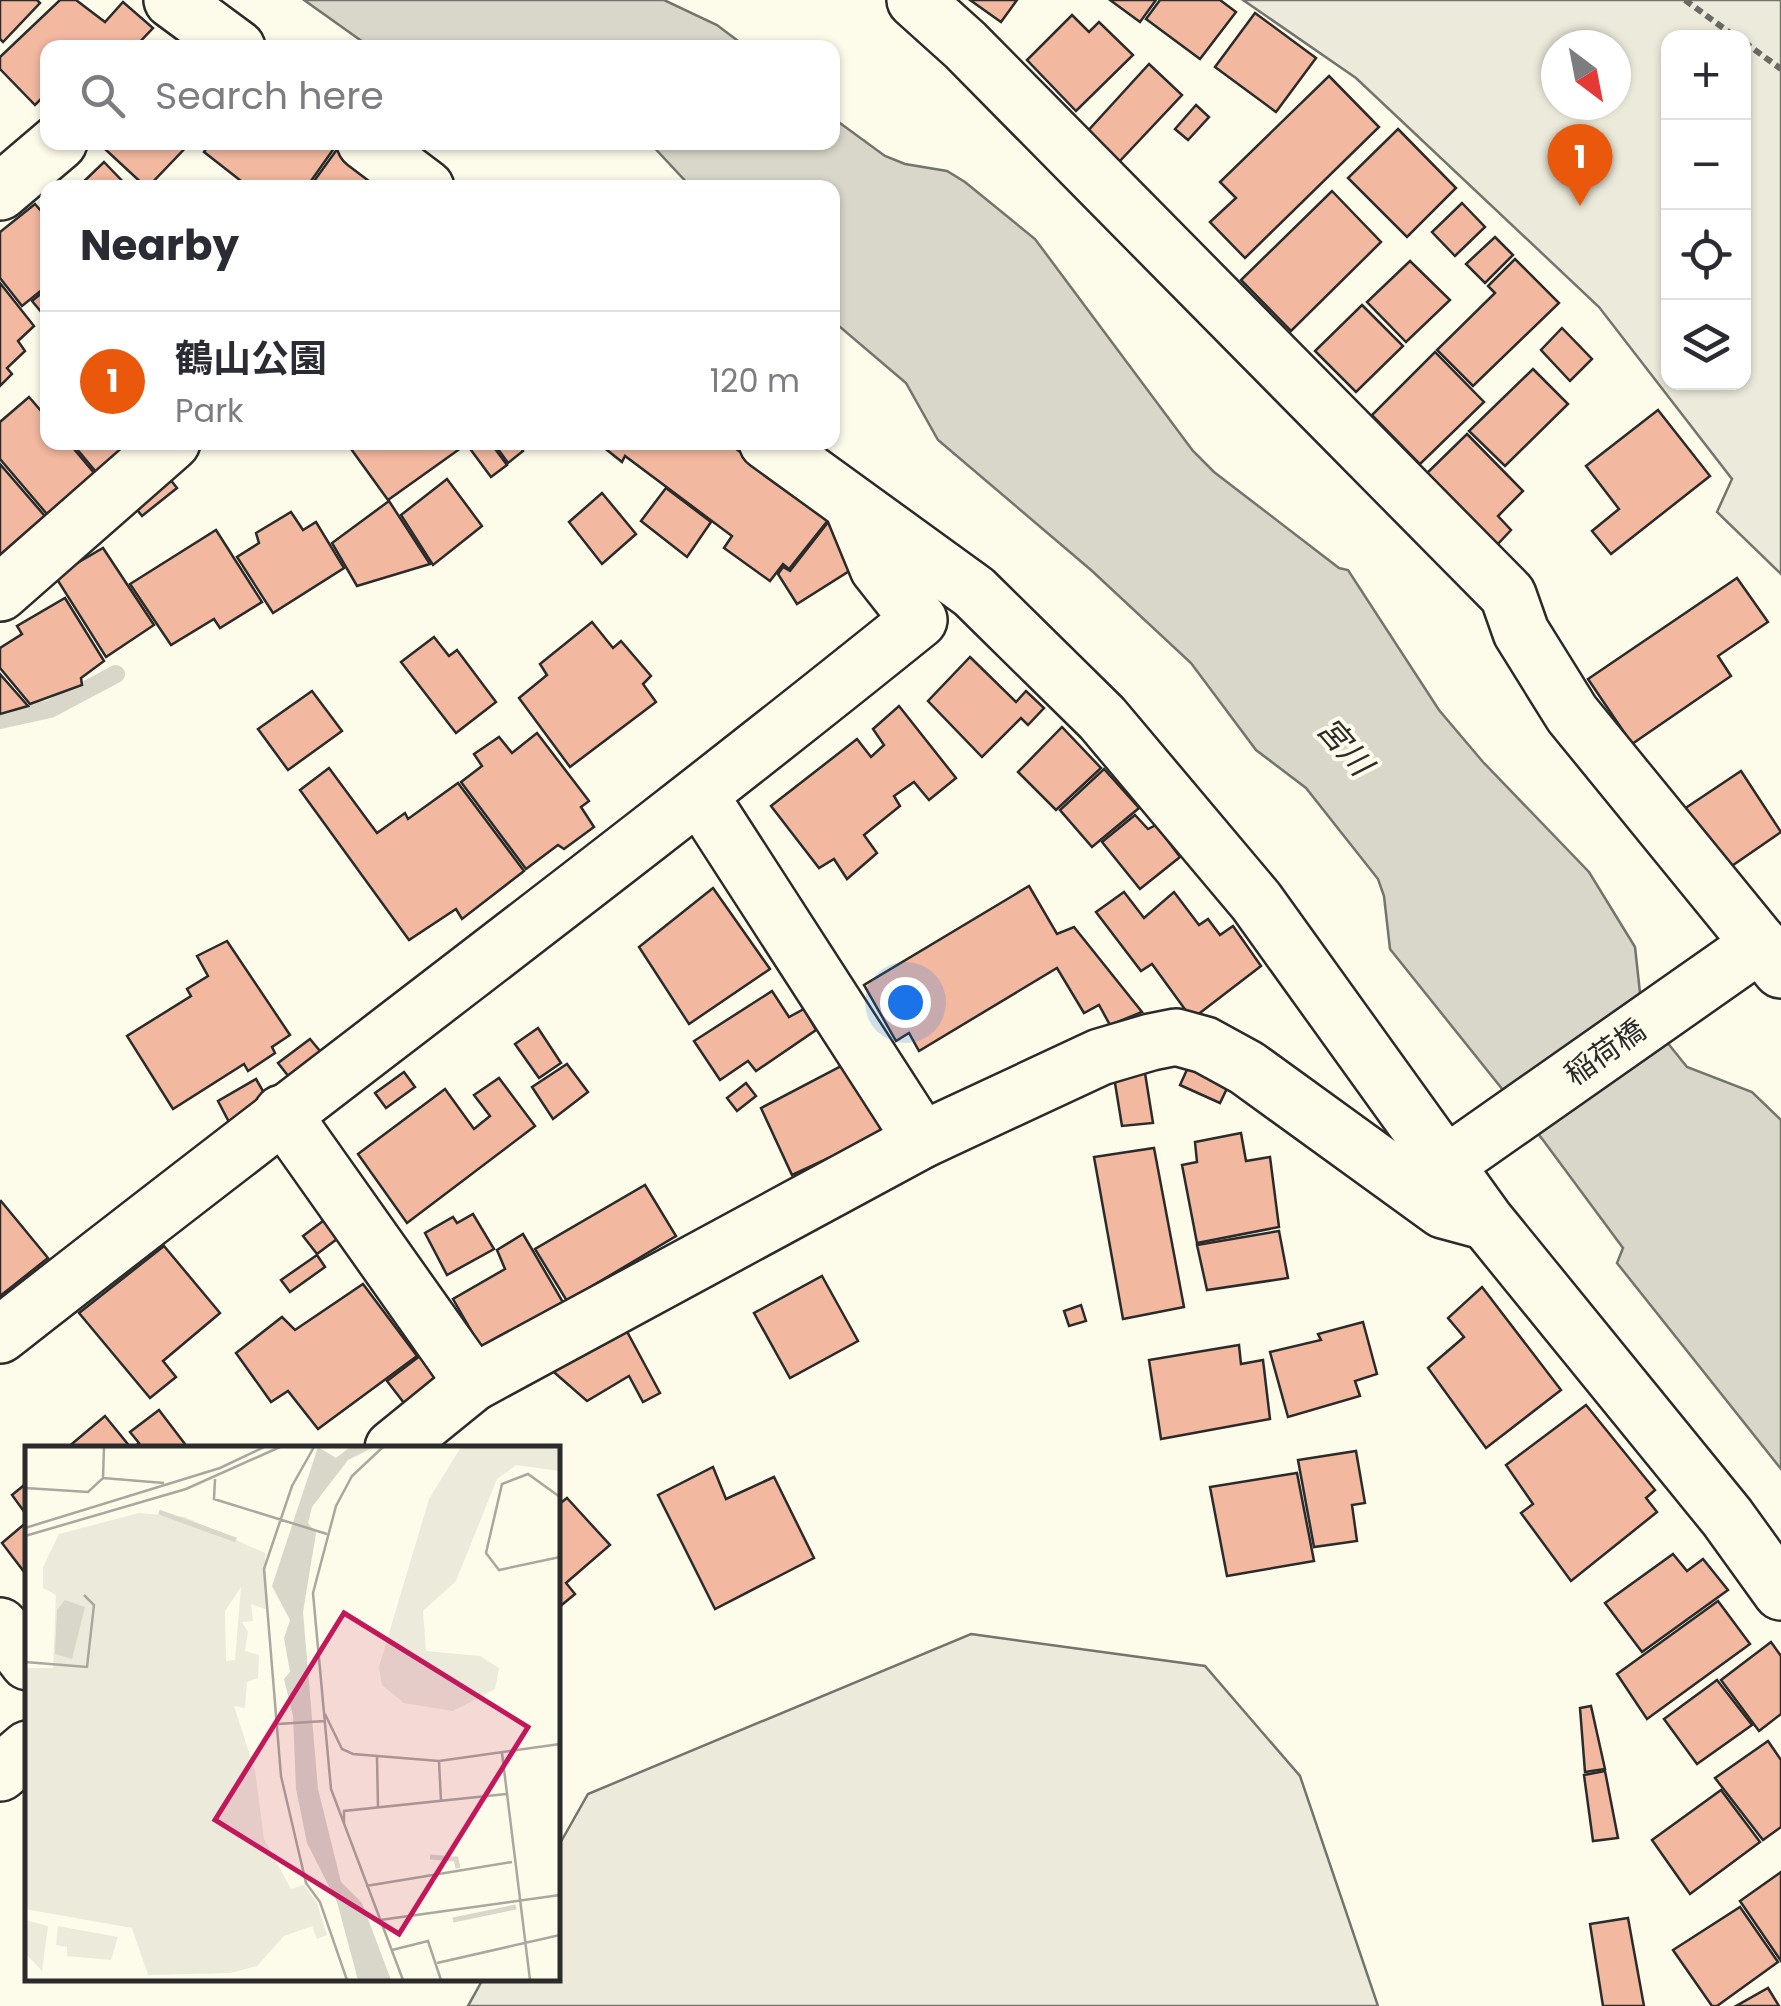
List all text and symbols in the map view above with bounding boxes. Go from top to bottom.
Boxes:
north arrow [1541,30,1631,120]
map controls [1661,30,1751,390]
button: + [1661,30,1751,120]
search box [40,40,840,150]
icon: search [75,68,130,123]
text: Search here [155,69,384,122]
button: − [1661,120,1751,210]
pin: 1 [1548,124,1612,206]
button: locate [1661,210,1751,300]
text: Nearby [80,216,239,275]
button: layers [1661,300,1751,390]
text: 鶴山公園 [175,332,327,385]
text: 1 [106,358,119,403]
text: 120 m [710,358,800,403]
text: Park [175,388,244,433]
water label: 宮川 [1307,707,1385,787]
your location [880,977,931,1028]
street label: 稲荷橋 [1556,1009,1654,1095]
inset map [25,1446,560,1981]

